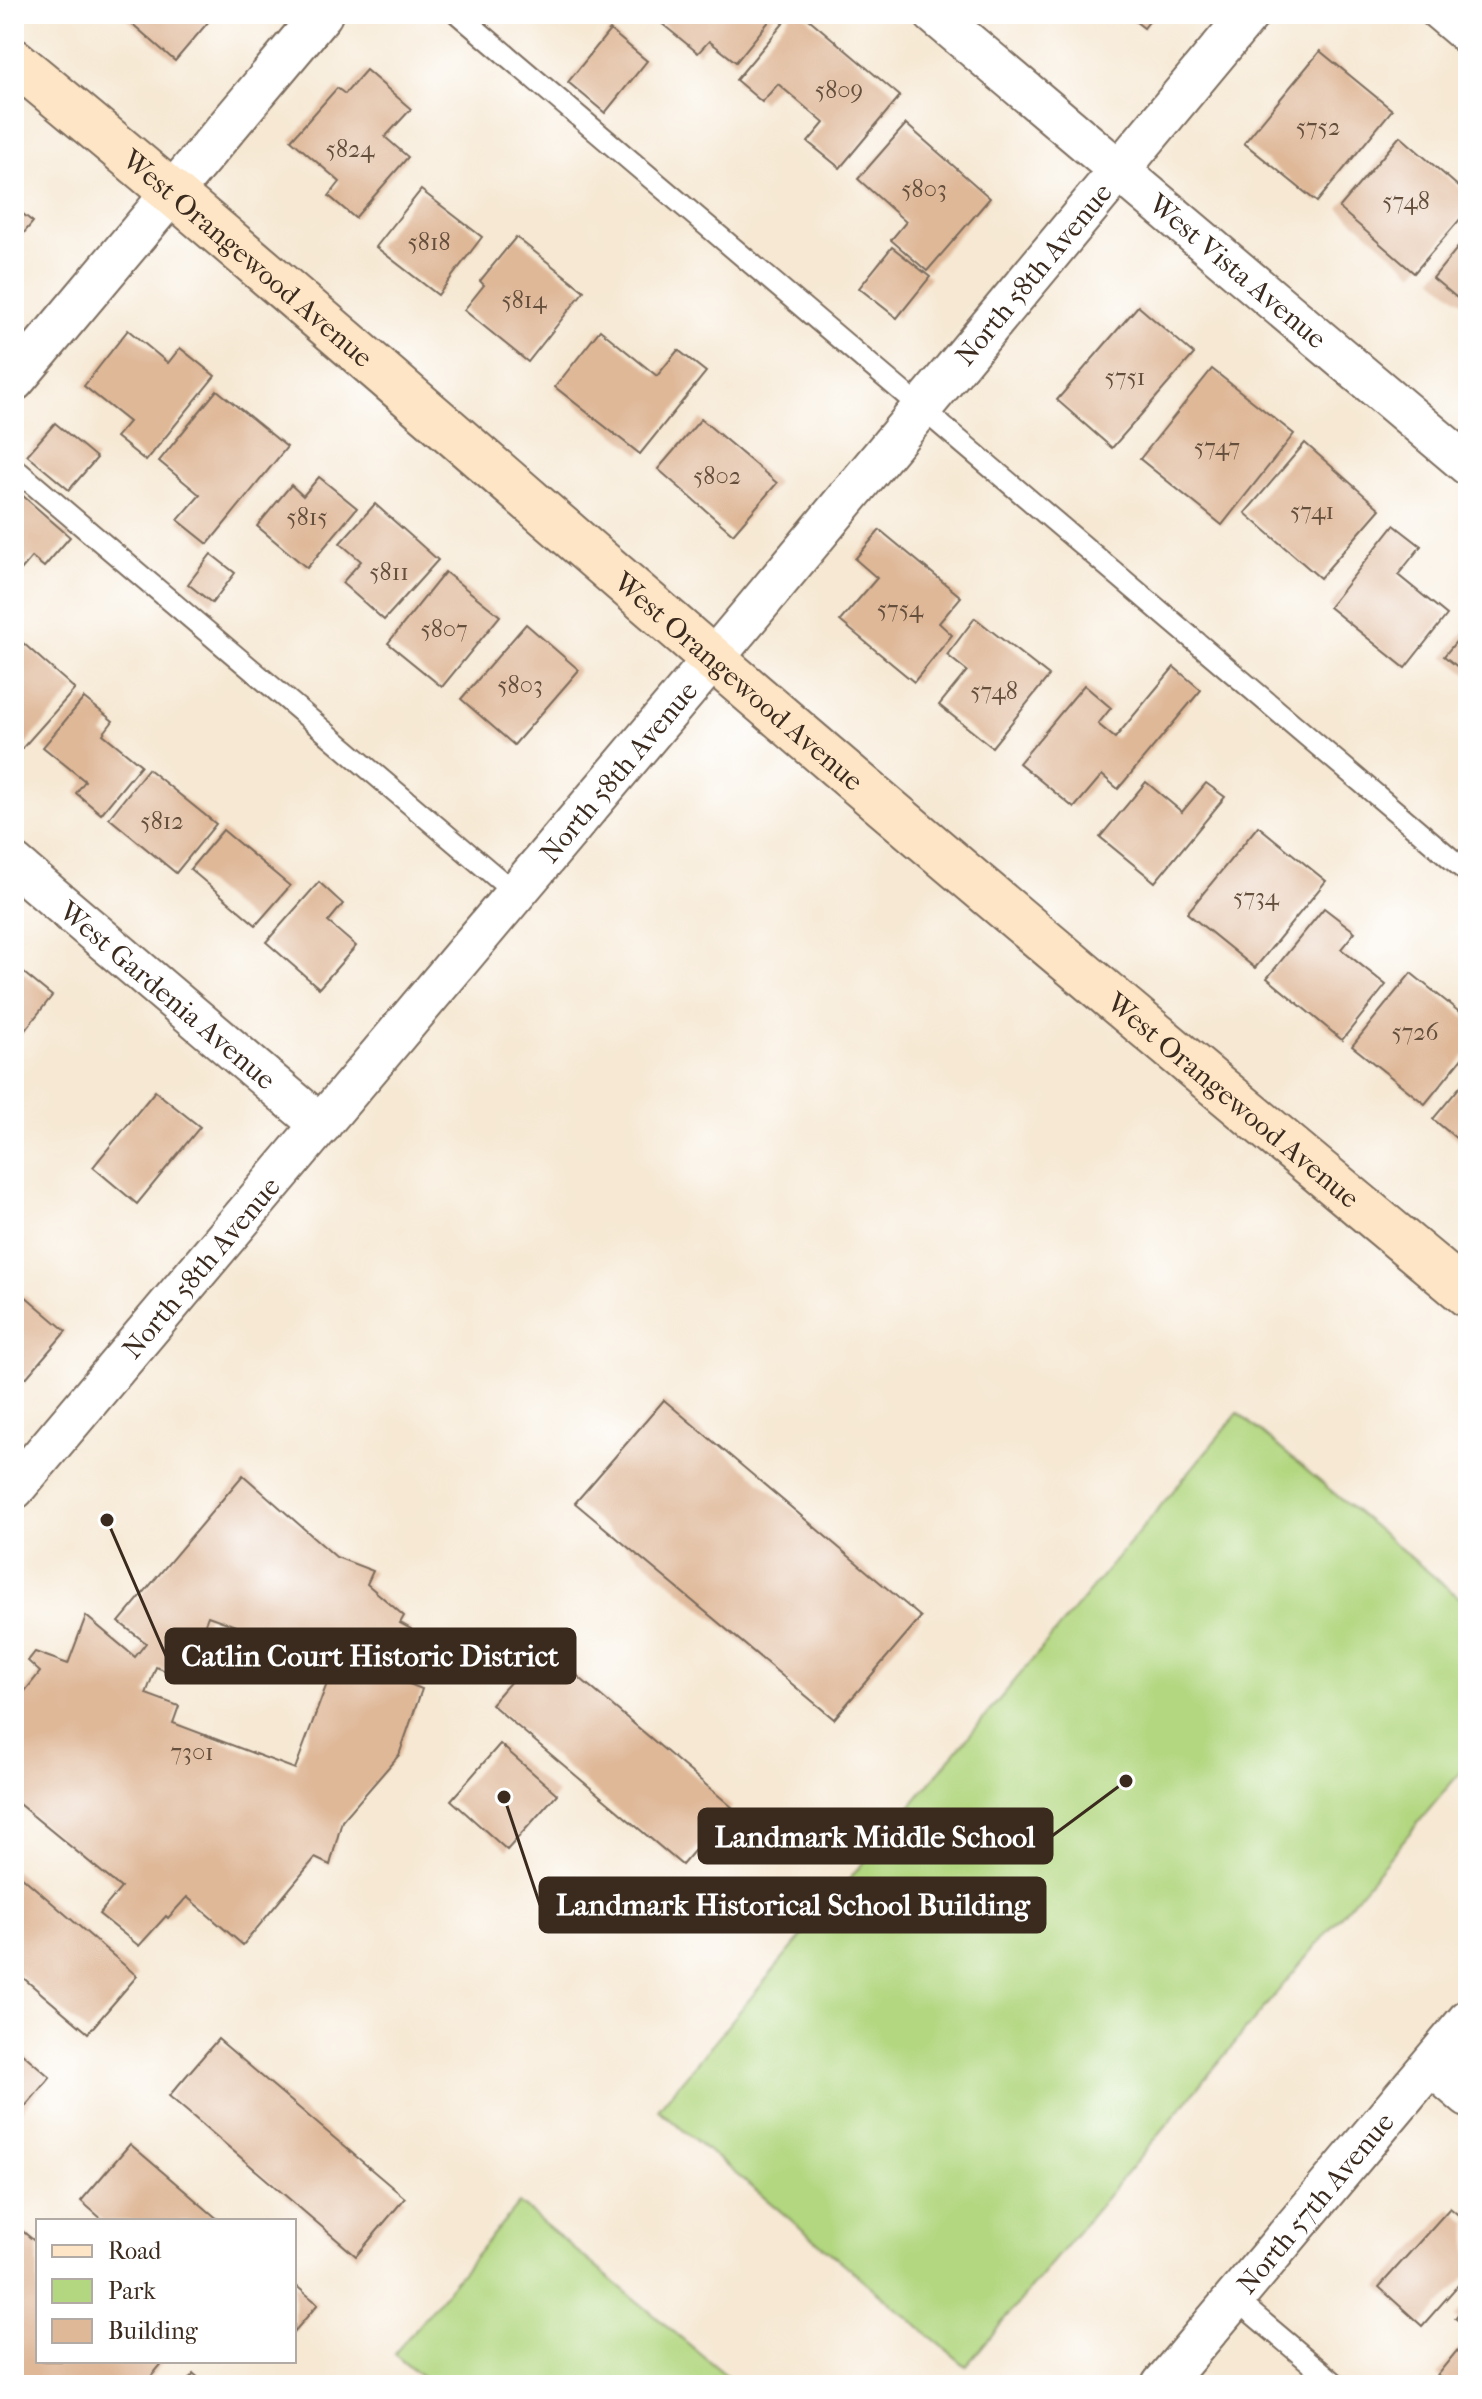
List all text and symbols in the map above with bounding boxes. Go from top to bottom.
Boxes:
house number: 5809 [815,76,863,104]
house number: 5752 [1296,113,1340,141]
house number: 5824 [326,135,375,163]
street label: West Orangewood Avenue [115,142,380,374]
house number: 5803 [901,175,947,203]
street label: North 58th Avenue [948,176,1119,372]
street label: West Vista Avenue [1142,186,1333,356]
house number: 5748 [1382,187,1430,215]
house number: 5818 [407,228,451,256]
house number: 5814 [501,286,547,314]
house number: 5751 [1105,363,1145,391]
house number: 5747 [1194,433,1240,461]
house number: 5802 [693,462,741,490]
house number: 5741 [1290,497,1334,525]
house number: 5815 [286,503,328,531]
house number: 5811 [369,558,409,586]
street label: West Orangewood Avenue [607,565,870,798]
house number: 5754 [877,595,924,623]
house number: 5807 [420,615,468,643]
house number: 5803 [497,671,543,699]
street label: North 58th Avenue [533,674,704,869]
house number: 5748 [970,677,1018,705]
house number: 5812 [140,807,184,835]
house number: 5734 [1233,883,1280,911]
street label: West Gardenia Avenue [52,894,282,1096]
street label: West Orangewood Avenue [1100,985,1366,1215]
house number: 5726 [1391,1018,1440,1046]
street label: North 58th Avenue [115,1170,287,1365]
callout: Catlin Court Historic District [166,1629,575,1683]
text: Catlin Court Historic District [181,1639,559,1674]
house number: 7301 [170,1738,214,1766]
callout: Landmark Middle School [699,1809,1052,1863]
text: Landmark Middle School [715,1820,1036,1855]
callout: Landmark Historical School Building [540,1878,1045,1932]
text: Landmark Historical School Building [556,1888,1031,1923]
street label: North 57th Avenue [1230,2105,1401,2300]
legend [36,2219,296,2363]
text: Road [108,2237,162,2265]
text: Park [108,2277,156,2305]
text: Building [108,2317,199,2345]

